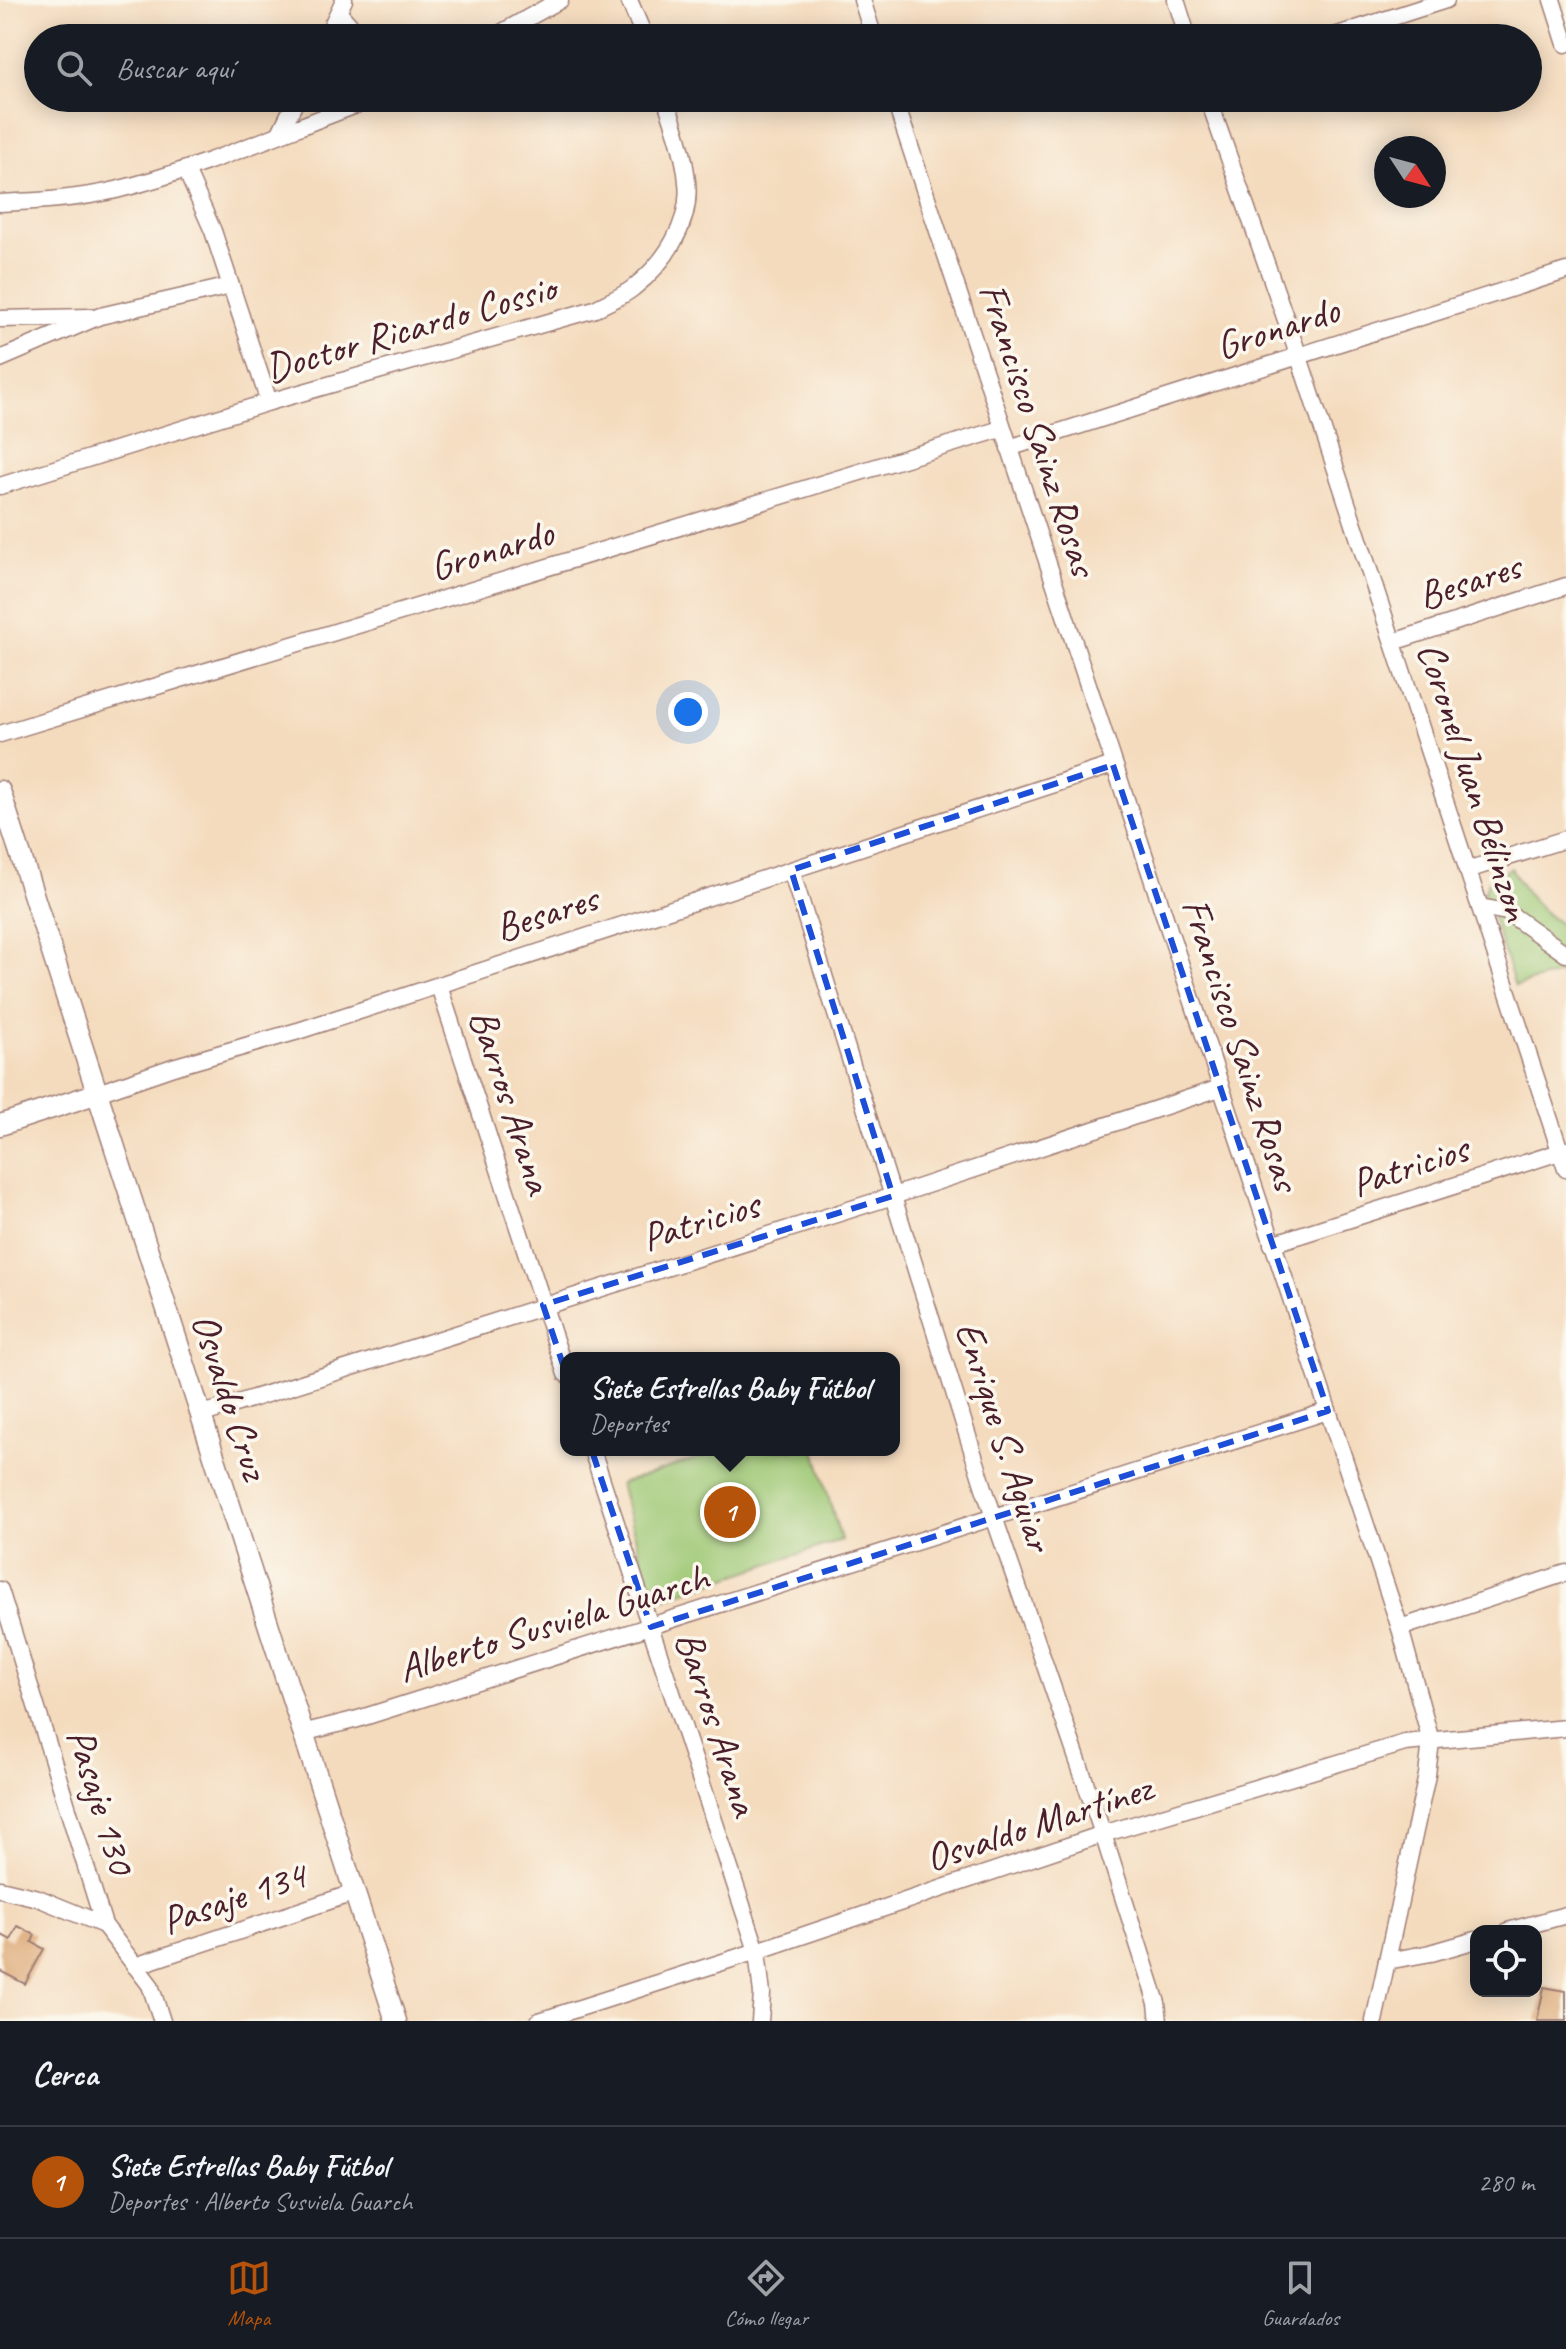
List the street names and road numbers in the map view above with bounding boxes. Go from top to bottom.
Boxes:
street label: Doctor Ricardo Cossio [259,262,565,393]
street label: Francisco Sainz Rosas [967,277,1110,585]
street label: Gronardo [1210,284,1347,371]
street label: Gronardo [424,507,561,592]
street label: Besares [1412,540,1530,621]
street label: Coronel Juan Bélinzon [1406,636,1543,928]
street label: Besares [489,872,607,953]
street label: Francisco Sainz Rosas [1170,892,1313,1200]
street label: Barros Arana [458,1003,565,1202]
street label: Patricios [1345,1123,1477,1208]
street label: Patricios [636,1179,768,1262]
street label: Osvaldo Cruz [180,1307,281,1488]
street label: Enrique S. Aguiar [943,1315,1065,1560]
street label: Alberto Susviela Guarch [392,1551,717,1694]
street label: Barros Arana [664,1625,771,1824]
street label: Pasaje 130 [55,1723,148,1883]
street label: Osvaldo Martínez [919,1762,1161,1883]
street label: Pasaje 134 [155,1849,316,1946]

